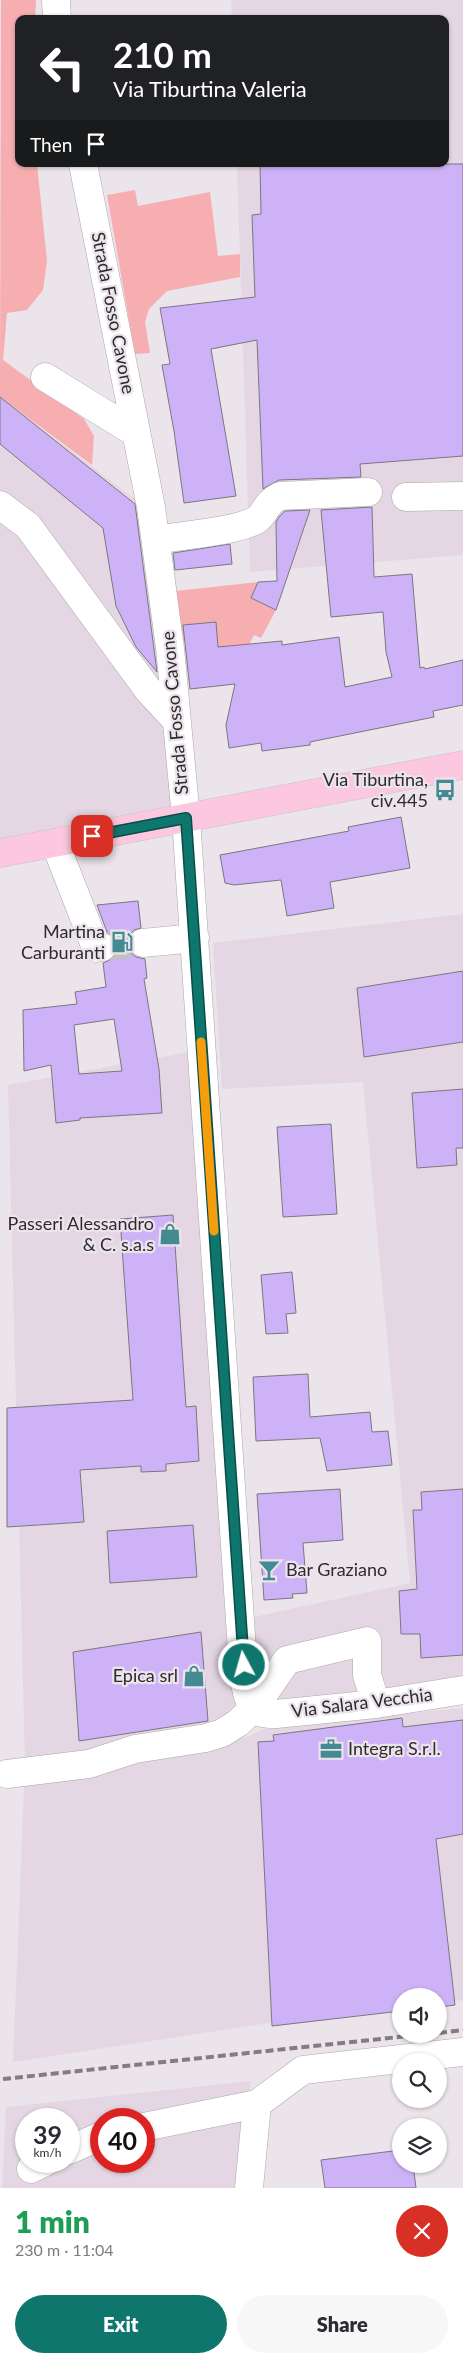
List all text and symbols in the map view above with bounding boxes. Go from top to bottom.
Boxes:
text: 210 m [113,33,212,75]
icon: left [30,35,95,100]
text: Via Tiburtina Valeria [113,75,307,102]
icon: arrive [82,130,110,158]
text: Then [30,133,72,156]
street label: Strada Fosso Cavone [88,230,140,396]
street label: Strada Fosso Cavone [156,630,192,796]
place label: Via Tiburtina, civ.445 [323,768,428,811]
bus stop icon: Via Tiburtina, civ.445 [432,777,458,803]
pin [71,815,113,857]
icon: arrive [78,822,106,850]
place label: Martina Carburanti [21,920,105,963]
fuel station icon: Martina Carburanti [109,929,135,955]
place label: Passeri Alessandro & C. s.a.s [8,1212,154,1255]
shop icon: Passeri Alessandro & C. s.a.s [157,1221,183,1247]
bar icon: Bar Graziano [256,1557,282,1583]
place label: Bar Graziano [286,1558,387,1580]
position arrow [217,1638,269,1690]
shop icon: Epica srl [181,1663,207,1689]
place label: Epica srl [113,1664,178,1686]
street label: Via Salara Vecchia [290,1682,434,1722]
office icon: Integra S.r.l. [318,1736,344,1762]
place label: Integra S.r.l. [348,1737,441,1759]
map controls [392,1988,447,2173]
button: sound [392,1988,447,2043]
button: search [392,2053,447,2108]
speed limit sign: 40 [90,2108,155,2173]
button: layers [392,2118,447,2173]
text: 39 [33,2119,62,2149]
text: km/h [33,2145,62,2160]
text: 1 min [15,2203,90,2239]
button: close [396,2205,448,2257]
text: 230 m · 11:04 [15,2240,114,2259]
button: Exit [15,2295,227,2353]
button: Share [237,2295,448,2353]

